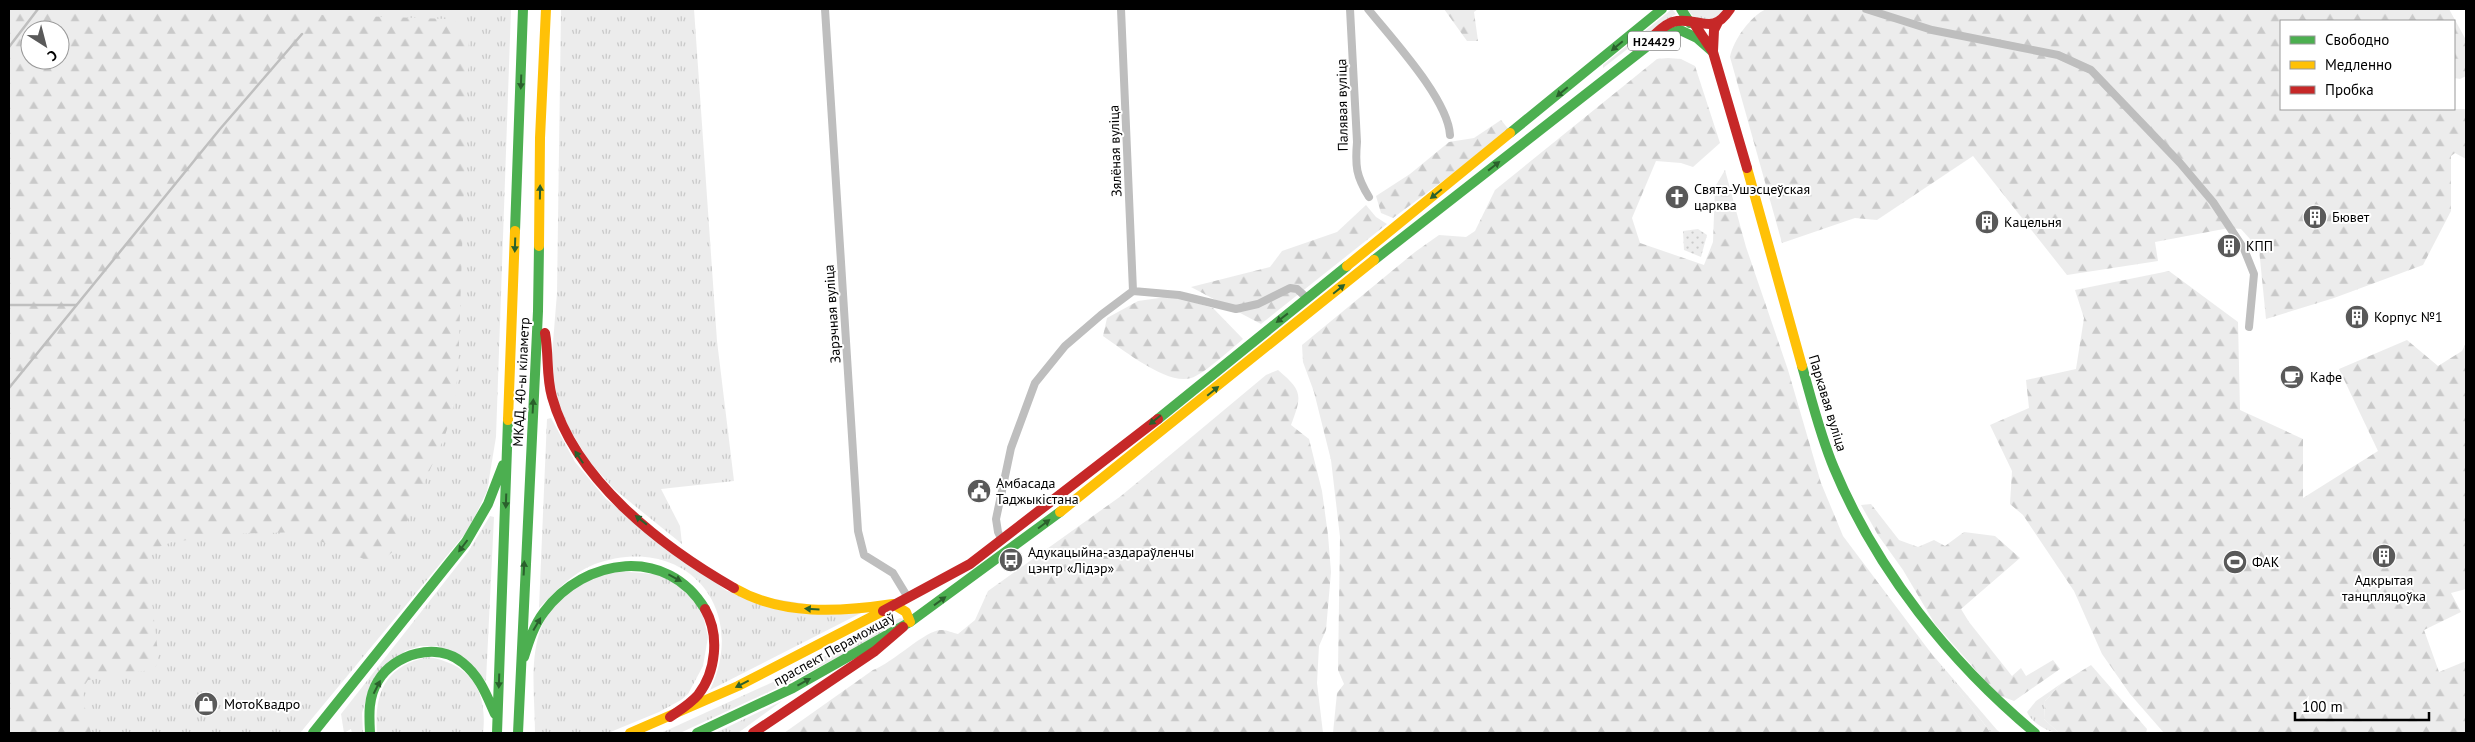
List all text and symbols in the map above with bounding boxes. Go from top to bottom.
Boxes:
north arrow [20,20,70,70]
legend [2280,20,2455,110]
text: Свободно [2325,30,2389,49]
road number: Н24429 [1628,31,1680,50]
one-way arrow [1611,40,1624,51]
text: С [44,46,61,65]
text: Медленно [2325,55,2392,74]
street label: Палявая вуліца [1332,58,1352,152]
one-way arrow [516,75,524,91]
text: Пробка [2325,80,2374,99]
one-way arrow [1555,86,1568,97]
street label: Зялёная вуліца [1104,105,1126,197]
one-way arrow [1487,161,1500,172]
place label: Свята-Ушэсцеўская царква [1694,180,1810,214]
one-way arrow [536,184,544,200]
church icon: Свята-Ушэсцеўская царква [1664,184,1690,210]
one-way arrow [1429,189,1442,200]
building icon: Бювет [2302,204,2328,230]
place label: Бювет [2332,208,2370,226]
building icon: Кацельня [1974,209,2000,235]
place label: Кацельня [2004,213,2062,231]
building icon: КПП [2216,233,2242,259]
one-way arrow [510,237,518,253]
place label: КПП [2246,237,2273,255]
street label: Зарэчная вуліца [820,264,844,364]
one-way arrow [1332,284,1345,295]
building icon: Корпус №1 [2344,304,2370,330]
place label: Корпус №1 [2374,308,2443,326]
one-way arrow [1275,313,1288,323]
street label: МКАД, 40-ы кіламетр [509,317,533,447]
street label: Паркавая вуліца [1805,352,1851,454]
cafe icon: Кафе [2279,364,2305,390]
place label: Кафе [2310,368,2342,386]
one-way arrow [1206,385,1219,396]
one-way arrow [530,398,538,414]
one-way arrow [1149,414,1162,425]
one-way arrow [574,450,584,464]
place label: Амбасада Таджыкістана [996,474,1079,508]
public building icon: Амбасада Таджыкістана [966,478,992,504]
one-way arrow [501,494,509,510]
one-way arrow [635,514,648,525]
one-way arrow [1037,519,1051,529]
one-way arrow [457,539,468,552]
place label: Адукацыйна-аздараўленчы цэнтр «Лідэр» [1028,543,1194,577]
building icon: Адкрытая танцпляцоўка [2371,543,2397,569]
bus stop icon: Адукацыйна-аздараўленчы цэнтр «Лідэр» [998,547,1024,573]
sports icon: ФАК [2222,549,2248,575]
place label: ФАК [2252,553,2280,571]
one-way arrow [521,560,529,576]
place label: Адкрытая танцпляцоўка [2342,571,2426,605]
one-way arrow [668,574,683,582]
one-way arrow [933,596,947,606]
one-way arrow [804,605,820,613]
street label: праспект Пераможцаў [770,608,898,690]
one-way arrow [533,618,542,631]
one-way arrow [495,673,503,689]
one-way arrow [797,678,811,687]
one-way arrow [373,679,381,694]
one-way arrow [735,680,749,688]
scale bar [2295,690,2429,722]
shop icon: МотоКвадро [193,691,219,717]
place label: МотоКвадро [224,695,300,713]
text: 100 m [2302,697,2343,716]

